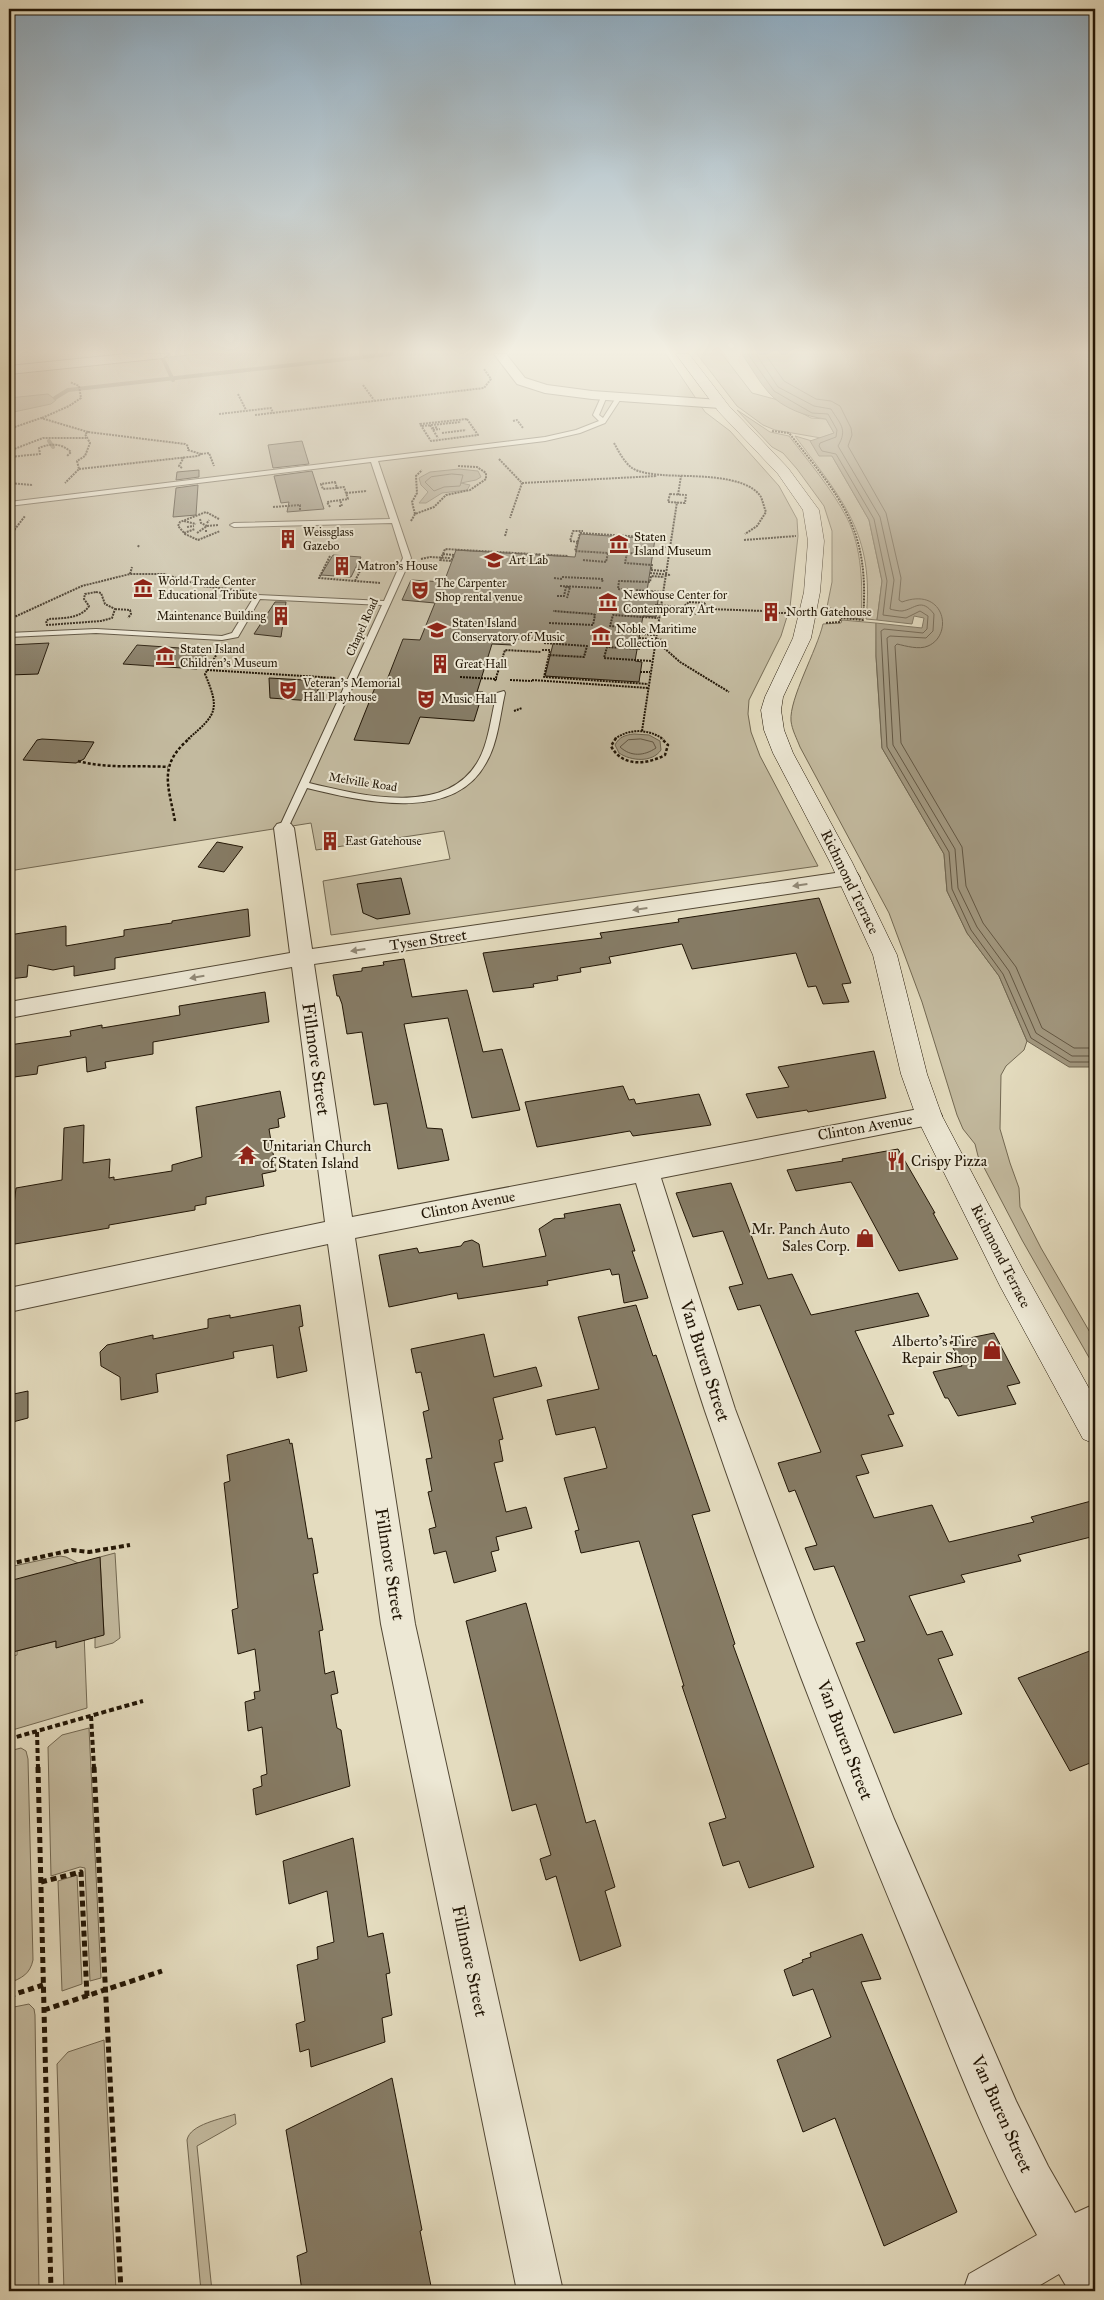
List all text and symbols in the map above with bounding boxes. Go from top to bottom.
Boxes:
place label: Weissglass Gazebo [303,525,354,553]
building icon: Weissglass Gazebo [277,528,299,550]
place label: Staten Island Museum [634,530,711,558]
museum icon: Staten Island Museum [608,533,630,555]
school or university icon: Art Lab [483,549,505,571]
place label: Art Lab [508,553,548,567]
building icon: Matron’s House [331,555,353,577]
place label: Matron’s House [357,559,438,573]
place label: World Trade Center Educational Tribute [158,574,257,602]
place label: The Carpenter Shop rental venue [435,576,523,604]
museum icon: World Trade Center Educational Tribute [132,577,154,599]
theatre icon: The Carpenter Shop rental venue [409,579,431,601]
place label: Newhouse Center for Contemporary Art [623,588,728,616]
museum icon: Newhouse Center for Contemporary Art [597,591,619,613]
street label: Chapel Road [343,596,381,658]
building icon: North Gatehouse [760,601,782,623]
building icon: Maintenance Building [270,605,292,627]
place label: North Gatehouse [786,605,872,619]
place label: Maintenance Building [157,609,266,624]
place label: Staten Island Conservatory of Music [452,616,565,644]
school or university icon: Staten Island Conservatory of Music [426,619,448,641]
place label: Noble Maritime Collection [616,622,696,650]
museum icon: Noble Maritime Collection [590,625,612,647]
place label: Staten Island Children’s Museum [180,642,278,670]
museum icon: Staten Island Children’s Museum [154,645,176,667]
building icon: Great Hall [429,653,451,675]
place label: Great Hall [455,657,508,671]
place label: Veteran’s Memorial Hall Playhouse [302,676,401,704]
theatre icon: Veteran’s Memorial Hall Playhouse [277,679,299,701]
theatre icon: Music Hall [415,688,437,710]
place label: Music Hall [441,692,498,706]
street label: Melville Road [328,770,398,794]
street label: Richmond Terrace [817,827,883,937]
building icon: East Gatehouse [319,830,341,852]
place label: East Gatehouse [345,834,421,848]
one-way arrow [792,881,808,889]
one-way arrow [631,905,647,913]
street label: Tysen Street [388,926,468,954]
one-way arrow [349,946,365,954]
one-way arrow [189,973,205,981]
street label: Fillmore Street [297,1001,335,1117]
street label: Clinton Avenue [816,1110,914,1144]
place label: Unitarian Church of Staten Island [262,1137,372,1172]
temple icon: Unitarian Church of Staten Island [236,1144,258,1166]
restaurant icon: Crispy Pizza [885,1150,907,1172]
place label: Crispy Pizza [911,1152,988,1170]
street label: Clinton Avenue [419,1187,517,1223]
street label: Richmond Terrace [967,1201,1035,1311]
place label: Mr. Panch Auto Sales Corp. [751,1220,850,1255]
shop icon: Mr. Panch Auto Sales Corp. [854,1227,876,1249]
street label: Van Buren Street [675,1297,735,1425]
place label: Alberto's Tire Repair Shop [891,1332,977,1367]
shop icon: Alberto's Tire Repair Shop [981,1339,1003,1361]
street label: Fillmore Street [370,1506,410,1622]
street label: Van Buren Street [812,1676,878,1803]
street label: Fillmore Street [447,1903,493,2019]
street label: Van Buren Street [966,2051,1038,2177]

